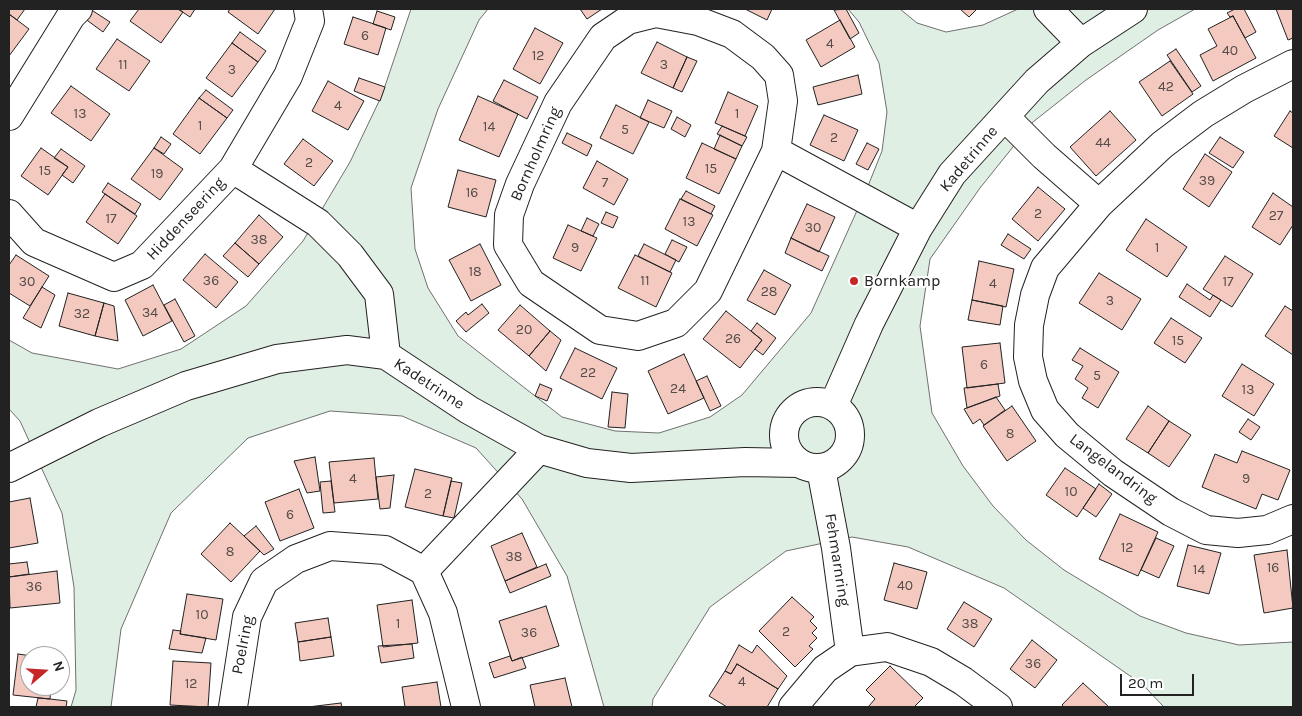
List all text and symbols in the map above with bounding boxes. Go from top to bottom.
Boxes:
house number: 6 [361,28,369,44]
house number: 4 [826,36,834,52]
house number: 40 [1222,43,1238,59]
house number: 12 [532,48,544,64]
house number: 11 [118,57,128,73]
house number: 3 [660,57,668,73]
house number: 3 [228,62,236,78]
house number: 42 [1158,79,1174,95]
house number: 4 [334,98,342,114]
street label: Bornholmring [507,104,565,204]
house number: 13 [74,106,86,122]
house number: 1 [735,106,739,122]
house number: 1 [198,118,202,134]
house number: 14 [483,119,495,135]
house number: 5 [621,122,629,138]
street label: Kadetrinne [936,122,1002,196]
house number: 2 [830,130,838,146]
house number: 44 [1095,135,1111,151]
house number: 2 [305,155,313,171]
house number: 15 [705,161,717,177]
house number: 15 [39,163,51,179]
house number: 19 [151,166,163,182]
house number: 39 [1199,173,1215,189]
street label: Hiddenseering [143,174,229,264]
house number: 7 [602,175,608,191]
house number: 16 [466,185,478,201]
house number: 2 [1034,206,1042,222]
house number: 27 [1269,208,1283,224]
house number: 17 [105,211,117,227]
house number: 13 [683,214,695,230]
house number: 30 [805,220,821,236]
house number: 38 [251,232,267,248]
house number: 9 [571,240,579,256]
house number: 1 [1155,240,1159,256]
house number: 18 [468,264,482,280]
place label: Bornkamp [864,271,940,291]
house number: 36 [203,273,219,289]
house number: 11 [640,273,650,289]
house number: 30 [19,274,35,290]
house number: 17 [1222,274,1234,290]
marker: Bornkamp [848,275,860,287]
house number: 4 [989,276,997,292]
house number: 28 [761,284,777,300]
house number: 3 [1106,293,1114,309]
house number: 34 [142,305,158,321]
house number: 32 [74,306,90,322]
house number: 20 [516,322,532,338]
house number: 26 [725,331,741,347]
house number: 15 [1172,333,1184,349]
street label: Kadetrinne [390,354,468,414]
house number: 6 [980,357,988,373]
house number: 22 [580,365,596,381]
house number: 5 [1093,368,1101,384]
house number: 24 [670,381,686,397]
house number: 13 [1242,382,1254,398]
house number: 8 [1006,426,1014,442]
street label: Langelandring [1065,430,1161,508]
house number: 4 [349,471,357,487]
house number: 9 [1242,471,1250,487]
house number: 10 [1065,484,1077,500]
house number: 2 [424,486,432,502]
house number: 6 [286,507,294,523]
street label: Fehmarnring [820,512,854,608]
house number: 12 [1121,540,1133,556]
house number: 8 [226,544,234,560]
house number: 38 [506,549,522,565]
house number: 16 [1267,560,1279,576]
house number: 14 [1193,562,1205,578]
house number: 40 [897,578,913,594]
house number: 36 [26,579,42,595]
house number: 10 [196,607,208,623]
street label: Poelring [228,614,258,676]
house number: 1 [396,616,400,632]
house number: 38 [962,616,978,632]
house number: 2 [782,624,790,640]
house number: 36 [521,625,537,641]
north arrow [20,646,70,696]
house number: 36 [1025,656,1041,672]
text: N [49,659,68,674]
scale bar [1122,664,1196,696]
house number: 4 [738,674,746,690]
text: 20 m [1128,674,1163,692]
house number: 12 [185,676,197,692]

